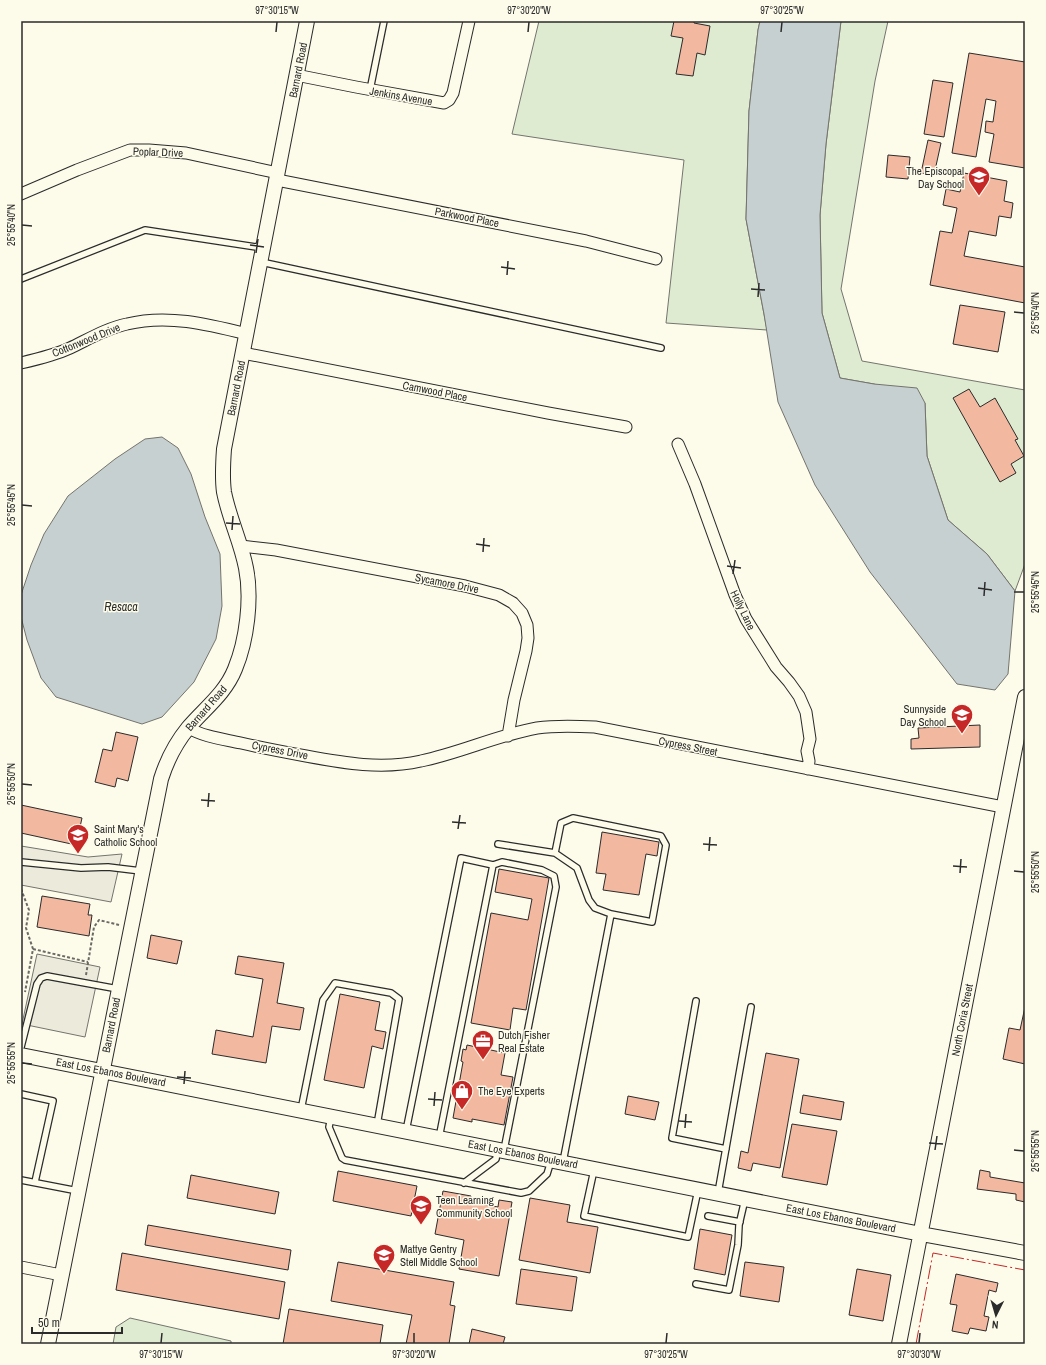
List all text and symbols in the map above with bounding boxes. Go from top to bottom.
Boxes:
text: 97°30'15"W [255,4,299,17]
text: 97°30'20"W [507,4,551,17]
text: 97°30'25"W [760,4,804,17]
street label: Barnard Road [286,41,310,99]
street label: Jenkins Avenue [368,84,434,108]
street label: Poplar Drive [133,144,183,160]
place label: The Episcopal Day School [906,164,964,191]
school or university icon: The Episcopal Day School [966,164,992,197]
text: 25°55'40"N [5,204,18,246]
street label: Parkwood Place [434,204,500,230]
text: 25°55'40"N [1029,292,1042,334]
street label: Cottonwood Drive [50,320,122,360]
street label: Barnard Road [224,359,248,417]
street label: Camwood Place [401,378,469,404]
text: 25°55'45"N [5,484,18,526]
street label: Sycamore Drive [414,570,480,596]
text: 25°55'45"N [1029,571,1042,613]
street label: Holly Lane [727,588,759,632]
water label: Resaca [104,599,138,615]
street label: Barnard Road [182,682,230,734]
place label: Sunnyside Day School [900,702,946,729]
school or university icon: Sunnyside Day School [949,702,975,735]
street label: Cypress Street [657,733,719,759]
street label: Cypress Drive [251,738,309,762]
text: 25°55'50"N [5,763,18,805]
school or university icon: Saint Mary's Catholic School [65,822,91,855]
place label: Saint Mary's Catholic School [94,822,157,849]
text: 25°55'50"N [1029,851,1042,893]
street label: North Coria Street [948,982,976,1057]
street label: Barnard Road [99,996,123,1054]
office icon: Dutch Fisher Real Estate [470,1028,496,1061]
place label: Dutch Fisher Real Estate [498,1028,550,1055]
text: 25°55'55"N [5,1042,18,1084]
street label: East Los Ebanos Boulevard [55,1055,167,1089]
shop icon: The Eye Experts [449,1078,475,1111]
place label: The Eye Experts [478,1084,545,1098]
text: 25°55'55"N [1029,1130,1042,1172]
street label: East Los Ebanos Boulevard [467,1137,579,1171]
school or university icon: Teen Learning Community School [408,1193,434,1226]
place label: Teen Learning Community School [436,1193,512,1220]
street label: East Los Ebanos Boulevard [785,1201,897,1235]
school or university icon: Mattye Gentry Stell Middle School [371,1242,397,1275]
place label: Mattye Gentry Stell Middle School [400,1242,477,1269]
north arrow [976,1295,1016,1335]
scale bar [32,1309,122,1335]
text: 50 m [38,1315,60,1331]
text: N [991,1318,999,1332]
text: 97°30'15"W [139,1348,183,1361]
text: 97°30'20"W [392,1348,436,1361]
text: 97°30'25"W [644,1348,688,1361]
text: 97°30'30"W [897,1348,941,1361]

